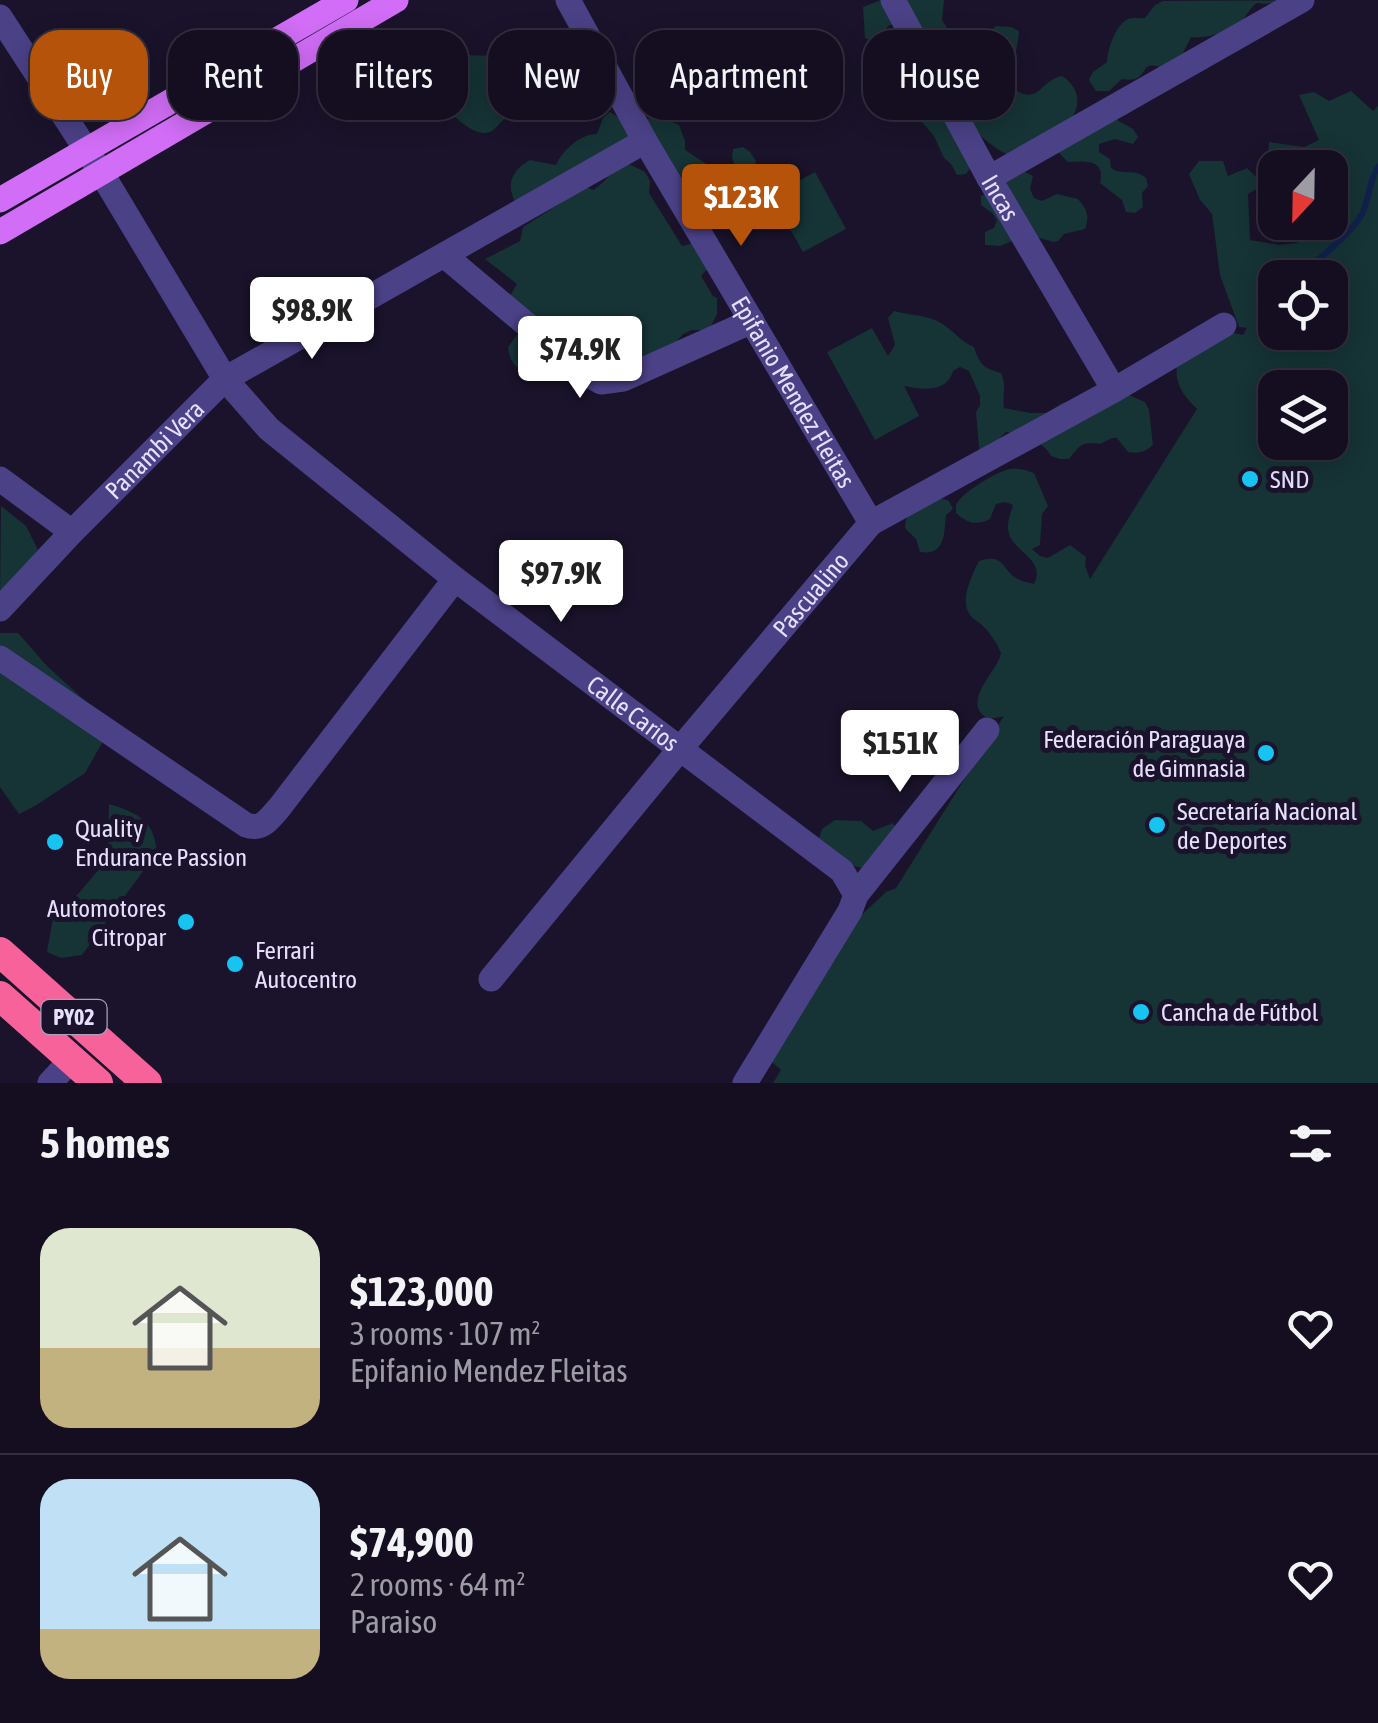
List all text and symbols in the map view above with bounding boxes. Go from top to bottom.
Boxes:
chip: Buy [30,30,148,120]
chip: Rent [168,30,298,120]
chip: Filters [318,30,468,120]
chip: New [488,30,615,120]
chip: Apartment [635,30,843,120]
chip: House [863,30,1015,120]
north arrow [1258,150,1348,240]
map controls [1258,150,1348,460]
pin: $123K [671,164,811,249]
street label: Incas [976,170,1025,226]
text: $123K [704,178,778,215]
button: locate [1258,260,1348,350]
pin: $98.9K [231,277,393,362]
text: $98.9K [272,291,352,328]
street label: Epifanio Mendez Fleitas [726,291,861,492]
pin: $74.9K [499,316,661,401]
text: $74.9K [540,330,620,367]
button: layers [1258,370,1348,460]
street label: Panambi Vera [99,395,209,505]
place label: SND [1270,465,1309,493]
marker: SND [1239,468,1261,490]
pin: $97.9K [480,540,642,625]
street label: Pascualino [767,547,854,642]
text: $97.9K [521,554,601,591]
street label: Calle Carios [582,670,685,757]
pin: $151K [830,710,970,795]
text: $151K [863,724,937,761]
place label: Federación Paraguaya de Gimnasia [1043,725,1246,782]
marker: Federación Paraguaya de Gimnasia [1255,742,1277,764]
place label: Secretaría Nacional de Deportes [1177,797,1358,854]
place label: Quality Endurance Passion [75,814,247,871]
marker: Secretaría Nacional de Deportes [1146,814,1168,836]
marker: Quality Endurance Passion [44,831,66,853]
place label: Automotores Citropar [47,894,167,951]
marker: Automotores Citropar [175,911,197,933]
place label: Ferrari Autocentro [255,936,357,993]
marker: Ferrari Autocentro [224,953,246,975]
place label: Cancha de Fútbol [1161,998,1319,1026]
road number: PY02 [42,1000,106,1034]
marker: Cancha de Fútbol [1130,1001,1152,1023]
icon: filters [1283,1116,1338,1171]
text: 5 homes [40,1119,170,1167]
text: $123,000 [350,1267,494,1315]
icon: home [120,1268,240,1388]
icon: heart [1283,1301,1338,1356]
text: 3 rooms · 107 m² [350,1315,540,1352]
text: Epifanio Mendez Fleitas [350,1352,628,1389]
text: $74,900 [350,1518,474,1566]
icon: home [120,1519,240,1639]
icon: heart [1283,1552,1338,1607]
text: 2 rooms · 64 m² [350,1566,525,1603]
text: Paraiso [350,1603,437,1640]

